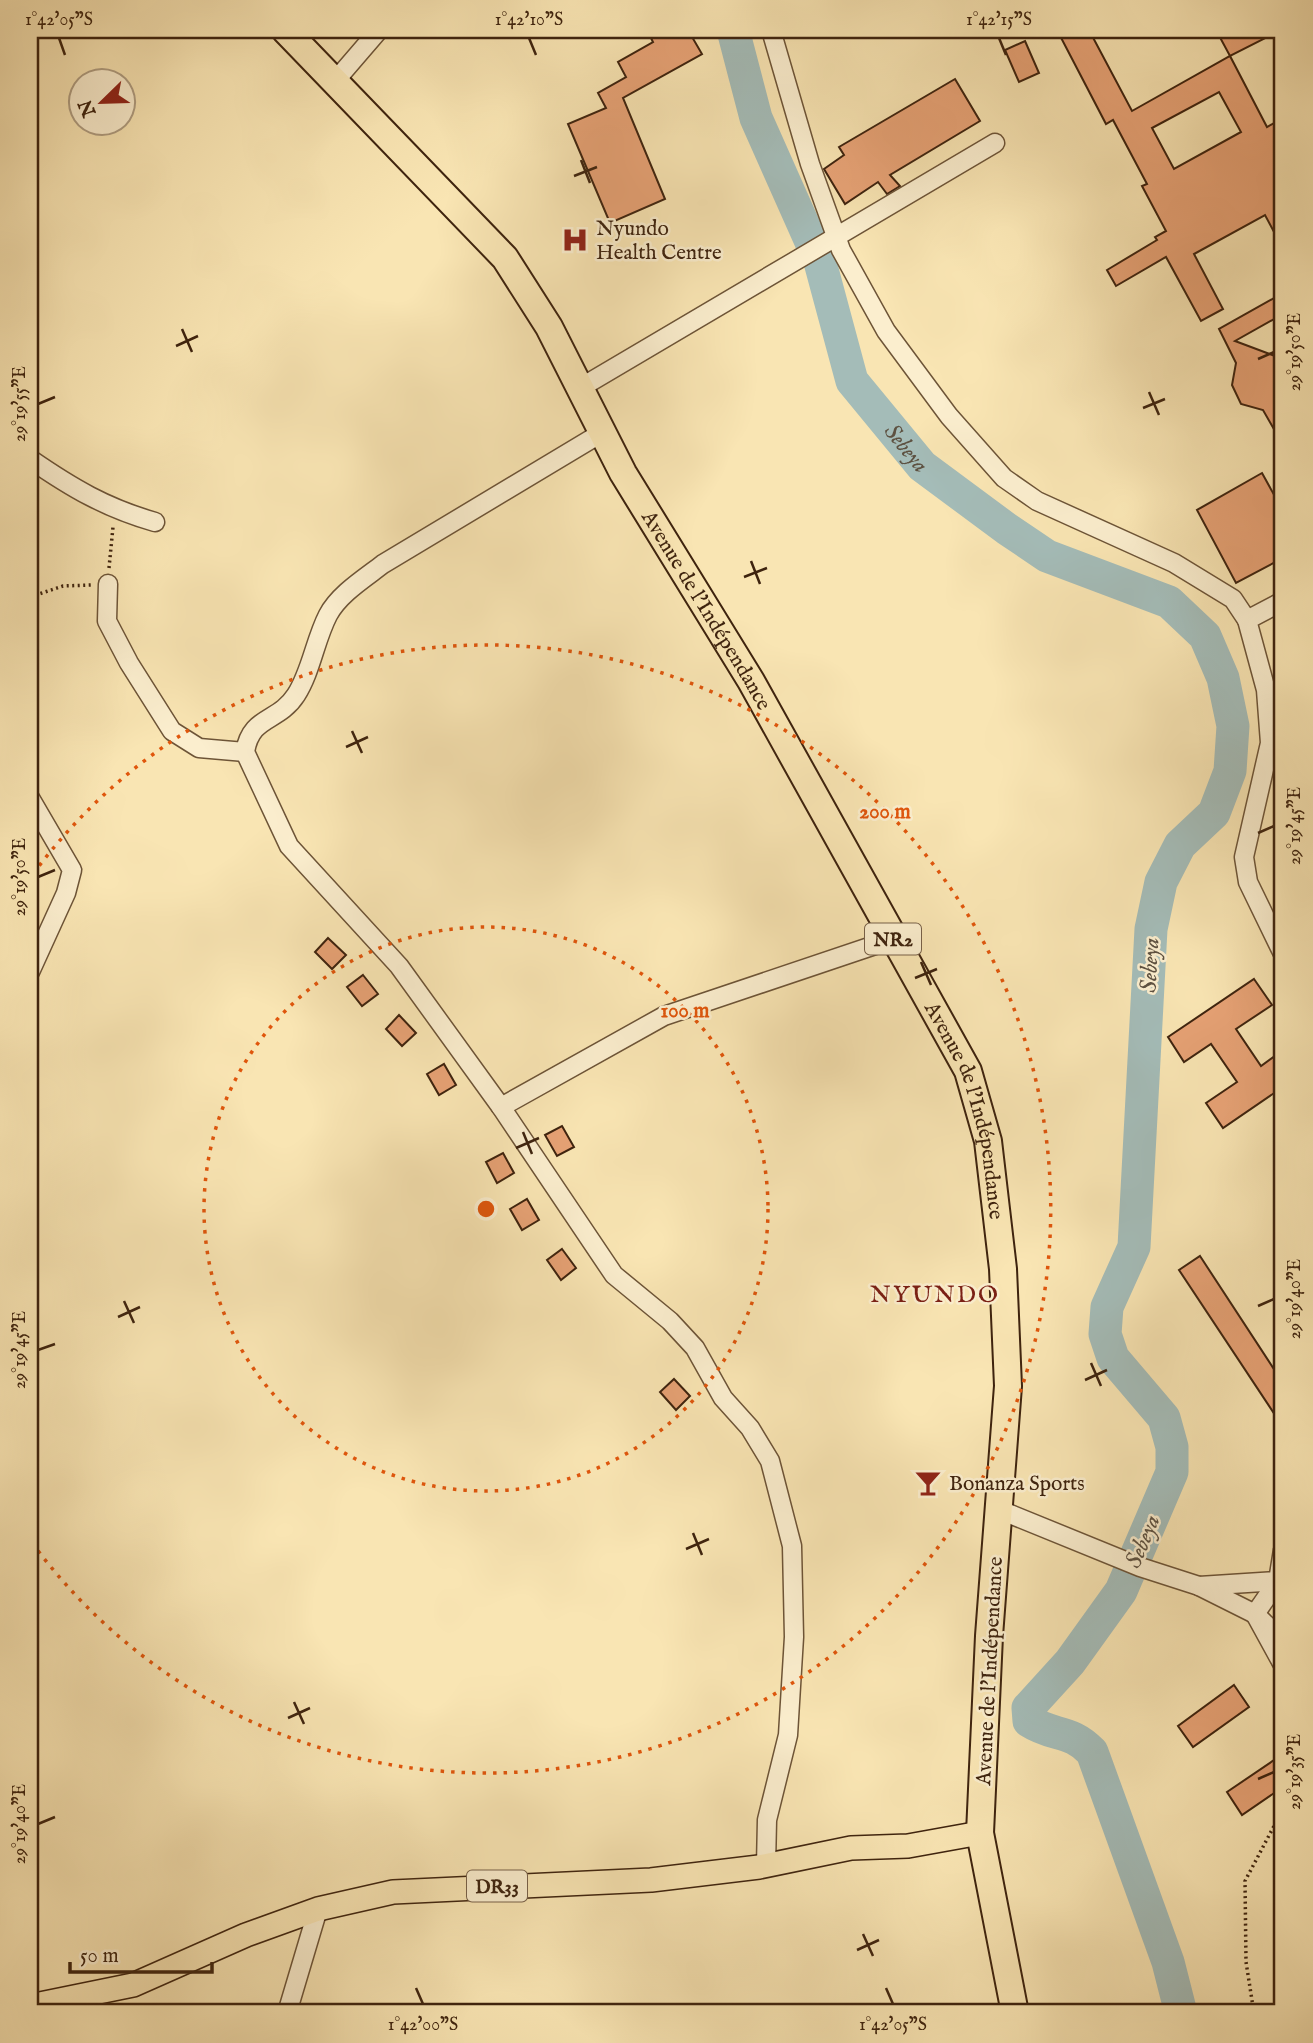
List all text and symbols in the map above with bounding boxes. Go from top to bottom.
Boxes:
text: 1°42'05"S [25,9,93,32]
text: 1°42'10"S [495,9,563,32]
text: 1°42'15"S [966,9,1032,32]
north arrow [66,66,136,136]
text: N [74,95,103,121]
place label: Nyundo Health Centre [596,216,722,267]
hospital icon: Nyundo Health Centre [560,225,590,255]
text: 29°19'50"E [1284,313,1307,391]
text: 29°19'55"E [9,366,32,442]
water label: Sebeya [877,418,934,479]
street label: Avenue de l'Indépendance [634,505,777,716]
text: 29°19'45"E [1284,787,1307,865]
text: 200 m [859,799,911,826]
text: 29°19'50"E [9,838,32,916]
road number: NR2 [865,923,921,954]
water label: Sebeya [1135,937,1166,993]
street label: Avenue de l'Indépendance [917,997,1009,1221]
text: 100 m [660,998,710,1025]
centre of rings [474,1197,498,1221]
text: 29°19'40"E [1284,1259,1307,1339]
district label: NYUNDO [870,1280,1000,1311]
text: 29°19'45"E [9,1311,32,1389]
bar icon: Bonanza Sports [913,1468,943,1498]
place label: Bonanza Sports [949,1471,1085,1498]
water label: Sebeya [1119,1511,1167,1573]
street label: Avenue de l'Indépendance [971,1556,1010,1787]
text: 29°19'35"E [1284,1734,1307,1810]
text: 29°19'40"E [9,1784,32,1864]
road number: DR33 [467,1870,527,1902]
scale bar [70,1931,212,1975]
text: 50 m [80,1943,119,1970]
text: 1°42'00"S [388,2014,458,2037]
text: 1°42'05"S [859,2014,927,2037]

